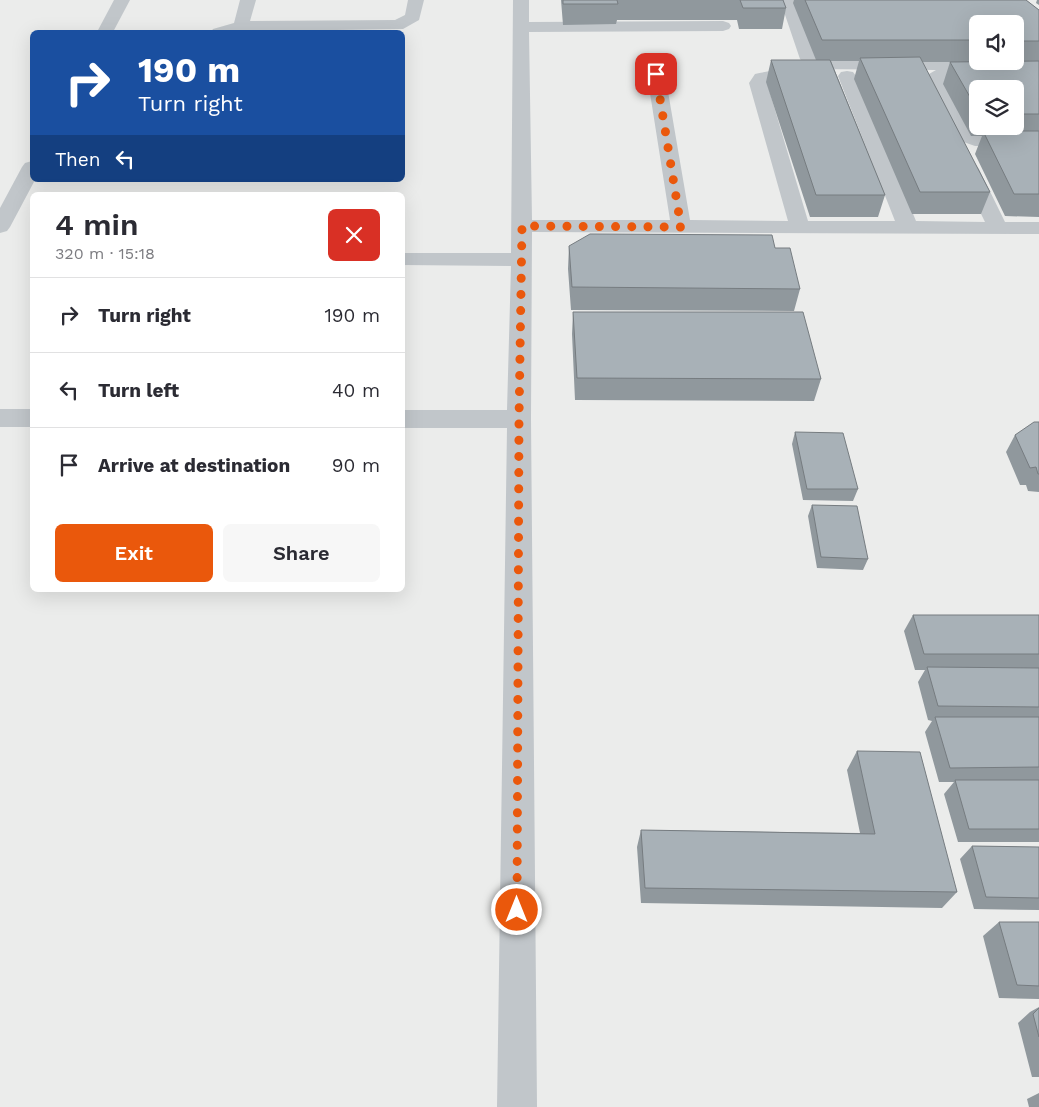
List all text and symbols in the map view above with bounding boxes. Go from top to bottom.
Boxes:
map controls [969,15,1024,135]
button: sound [969,15,1024,70]
text: 190 m [138,49,240,91]
icon: right [55,50,120,115]
pin [635,53,677,95]
icon: arrive [642,60,670,88]
button: layers [969,80,1024,135]
text: Turn right [138,91,243,116]
icon: left [111,145,139,173]
text: Then [55,148,101,171]
text: 4 min [55,207,139,242]
button: close [328,209,380,261]
text: 320 m · 15:18 [55,244,155,263]
icon: right [55,301,83,329]
text: Turn right [98,304,191,327]
text: 190 m [324,304,380,327]
icon: left [55,376,83,404]
text: Turn left [98,379,179,402]
text: 40 m [332,379,380,402]
icon: arrive [55,451,83,479]
text: Arrive at destination [98,454,290,477]
text: 90 m [332,454,380,477]
button: Exit [55,524,213,582]
button: Share [223,524,380,582]
position arrow [490,883,542,935]

